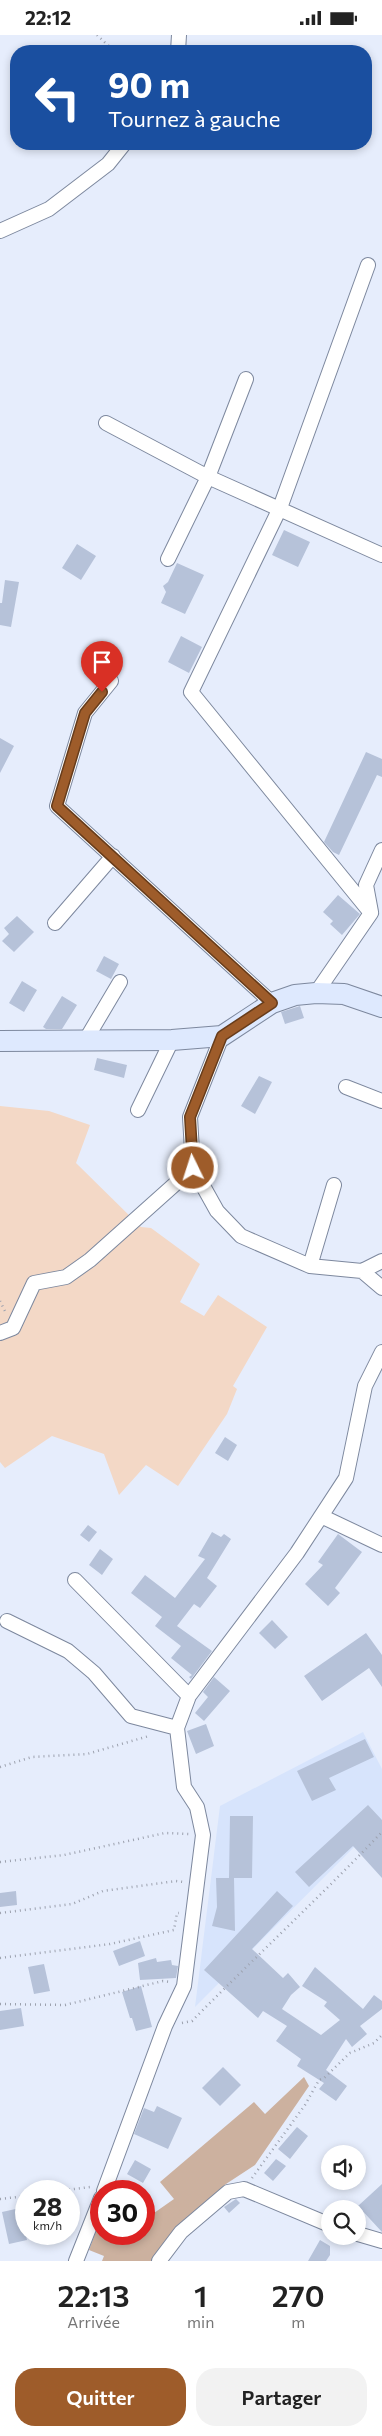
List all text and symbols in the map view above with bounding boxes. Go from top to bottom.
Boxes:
text: 22:12 [25,6,71,29]
text: 90 m [108,62,190,105]
icon: left [25,65,90,130]
text: Tournez à gauche [108,105,280,132]
pin [81,641,123,692]
icon: arrive [88,648,116,676]
position arrow [166,1141,218,1193]
map controls [321,2145,366,2245]
button: sound [321,2145,366,2190]
speed limit sign: 30 [90,2180,155,2245]
text: 28 [33,2191,62,2221]
button: search [321,2200,366,2245]
text: km/h [33,2218,62,2232]
text: 22:13 [57,2276,130,2313]
text: 1 [194,2276,207,2313]
text: 270 [272,2276,325,2313]
text: Arrivée [67,2312,120,2331]
text: min [187,2312,214,2331]
text: m [291,2312,305,2331]
button: Quitter [15,2368,186,2426]
button: Partager [196,2368,367,2426]

